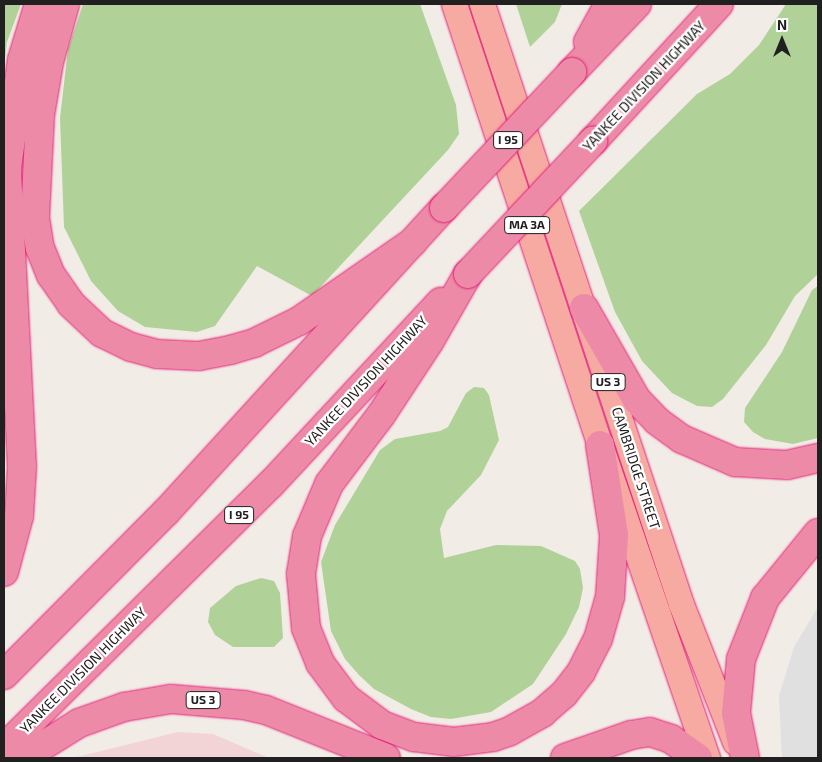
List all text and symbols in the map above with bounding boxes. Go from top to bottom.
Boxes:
north arrow [757,15,807,65]
text: N [777,16,787,33]
street label: YANKEE DIVISION HIGHWAY [579,17,709,155]
road number: I 95 [493,130,523,150]
road number: MA 3A [503,216,551,234]
street label: YANKEE DIVISION HIGHWAY [301,312,431,450]
road number: US 3 [590,372,626,392]
street label: CAMBRIDGE STREET [608,405,664,531]
road number: I 95 [224,506,254,524]
street label: YANKEE DIVISION HIGHWAY [16,603,150,737]
road number: US 3 [186,690,220,710]

